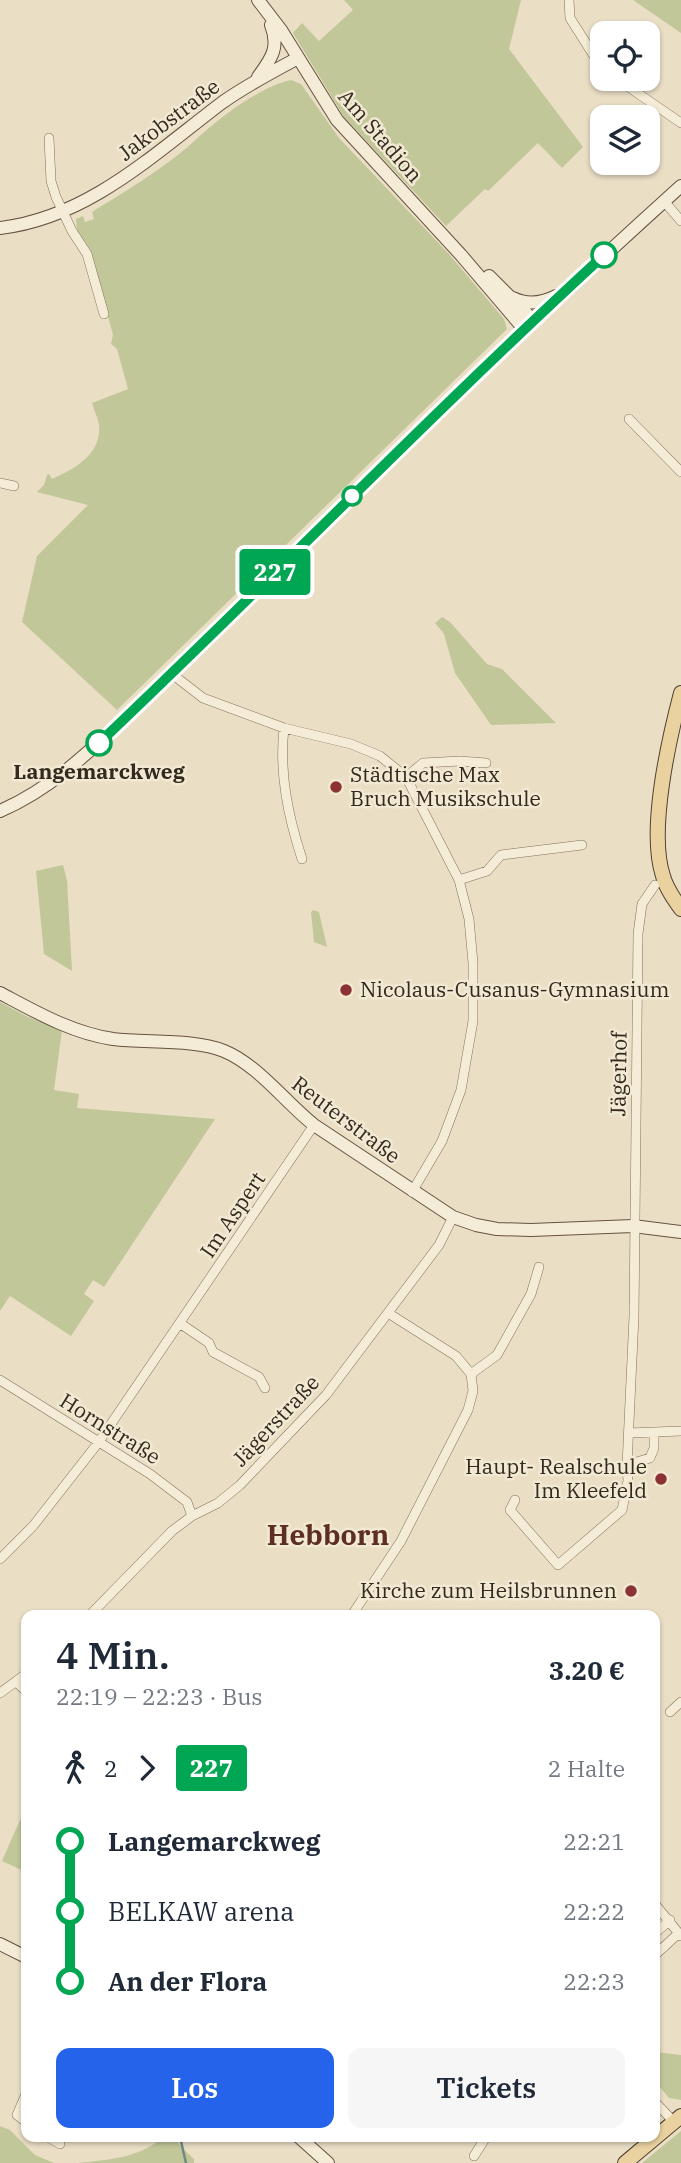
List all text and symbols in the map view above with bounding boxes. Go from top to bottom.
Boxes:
map controls [590,21,660,175]
button: locate [590,21,660,91]
street label: Jakobstraße [112,72,225,167]
street label: Am Stadion [332,83,429,188]
button: layers [590,105,660,175]
unlabelled marker [591,242,617,268]
unlabelled marker [342,486,362,506]
line badge: 227 [235,549,315,595]
text: 227 [253,556,297,588]
marker: Langemarckweg [86,730,112,756]
place label: Langemarckweg [13,757,186,785]
place label: Städtische Max Bruch Musikschule [350,760,541,812]
marker: Städtische Max Bruch Musikschule [328,779,344,795]
place label: Nicolaus-Cusanus-Gymnasium [360,975,669,1003]
marker: Nicolaus-Cusanus-Gymnasium [338,982,354,998]
street label: Jägerhof [603,1030,633,1117]
street label: Reuterstraße [287,1069,407,1169]
street label: Im Aspert [193,1166,271,1263]
street label: Jägerstraße [226,1368,325,1472]
street label: Hornstraße [55,1386,166,1470]
place label: Haupt- Realschule Im Kleefeld [465,1452,647,1504]
marker: Haupt- Realschule Im Kleefeld [653,1471,669,1487]
district label: Hebborn [267,1516,389,1553]
place label: Kirche zum Heilsbrunnen [360,1576,617,1604]
marker: Kirche zum Heilsbrunnen [623,1583,639,1599]
text: 4 Min. [56,1630,170,1679]
text: 3.20 € [549,1653,625,1687]
text: 22:19 – 22:23 · Bus [56,1681,263,1711]
icon: walk [56,1749,94,1787]
icon: forward [128,1749,166,1787]
text: 227 [190,1752,233,1784]
text: 2 [104,1753,118,1783]
text: 2 Halte [548,1753,625,1783]
text: Langemarckweg [108,1824,321,1858]
text: 22:21 [563,1826,625,1856]
text: BELKAW arena [108,1894,295,1928]
text: 22:22 [563,1896,625,1926]
text: An der Flora [108,1964,267,1998]
text: 22:23 [563,1966,625,1996]
button: Los [56,2048,334,2128]
button: Tickets [348,2048,625,2128]

